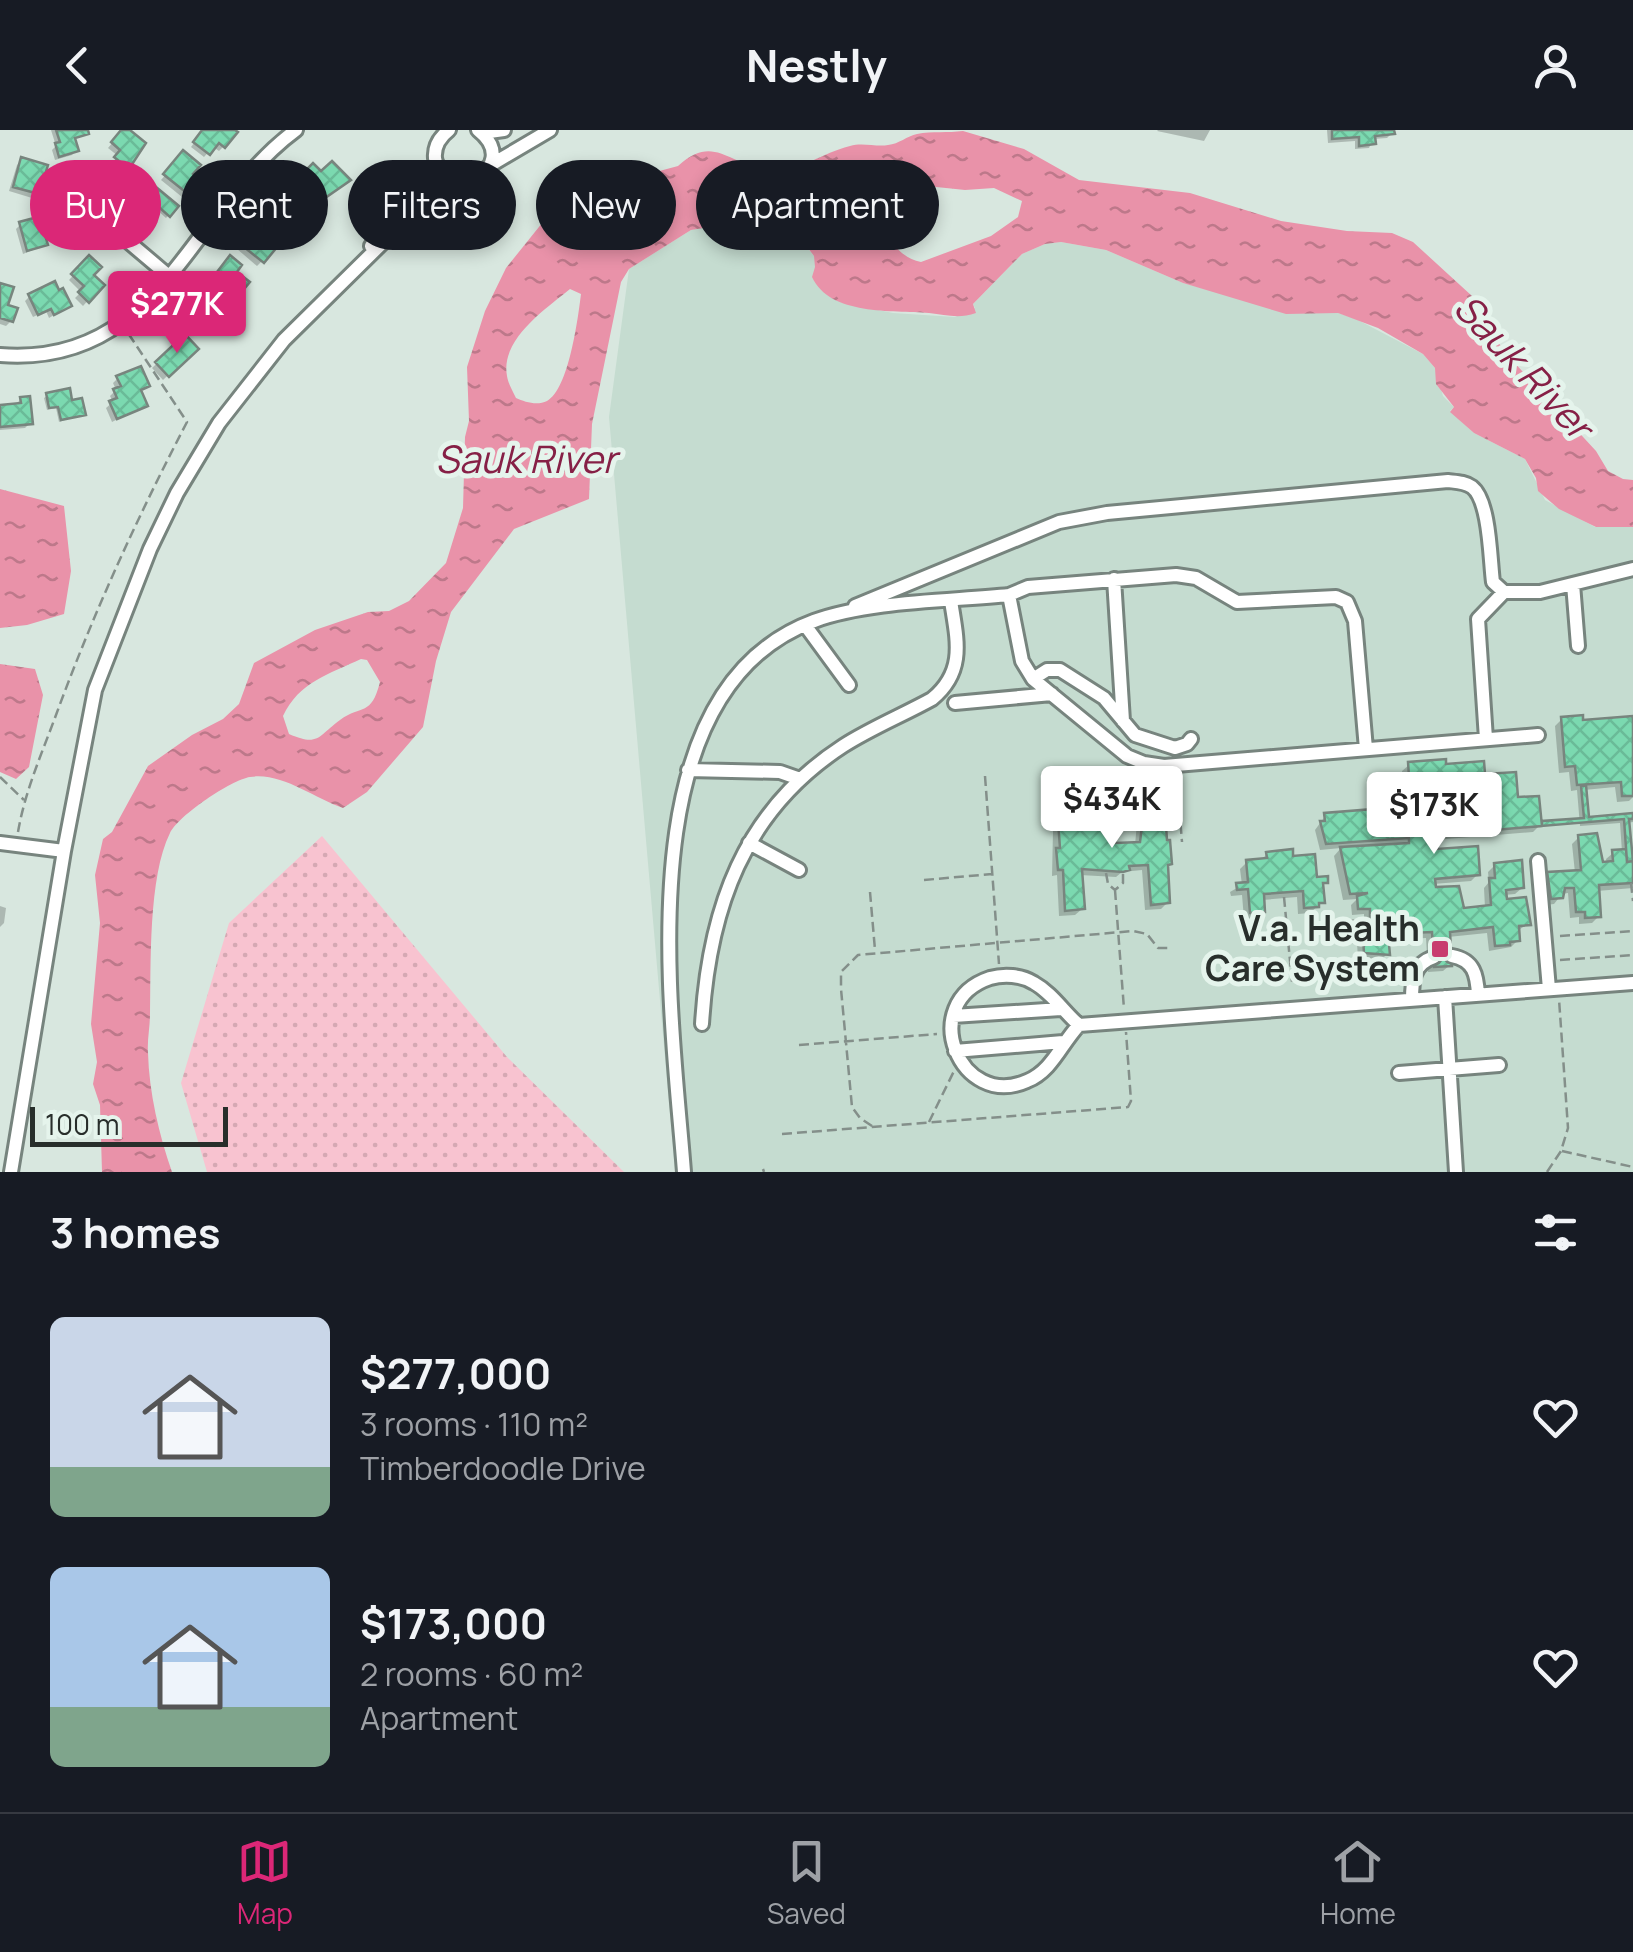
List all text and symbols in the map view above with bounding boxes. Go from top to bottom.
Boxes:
text: Nestly [746,34,887,96]
icon: back [50,38,105,93]
icon: person [1528,38,1583,93]
chip: Buy [30,160,161,250]
chip: Rent [181,160,328,250]
chip: Filters [348,160,516,250]
chip: New [536,160,676,250]
chip: Apartment [696,160,939,250]
pin: $277K [107,271,247,356]
text: $277K [130,281,224,325]
water label: Sauk River [1444,282,1608,453]
water label: Sauk River [436,432,621,484]
pin: $434K [1042,766,1182,851]
pin: $173K [1364,772,1504,857]
text: $434K [1063,776,1161,820]
text: $173K [1389,782,1479,826]
place label: V.a. Health Care System [1205,904,1420,992]
marker: V.a. Health Care System [1429,938,1451,960]
scale bar [30,1102,228,1146]
text: 100 m [45,1105,119,1143]
text: 3 homes [50,1203,220,1261]
icon: filters [1528,1205,1583,1260]
text: $277,000 [360,1344,551,1402]
icon: home [130,1357,250,1477]
icon: heart [1528,1390,1583,1445]
text: 3 rooms · 110 m² [360,1402,588,1446]
text: Timberdoodle Drive [360,1446,646,1490]
text: $173,000 [360,1594,547,1652]
icon: home [130,1607,250,1727]
icon: heart [1528,1640,1583,1695]
text: 2 rooms · 60 m² [360,1652,583,1696]
text: Apartment [360,1696,518,1740]
tab: Map [237,1834,293,1932]
tab: Saved [767,1834,846,1932]
tab: Home [1320,1834,1396,1932]

